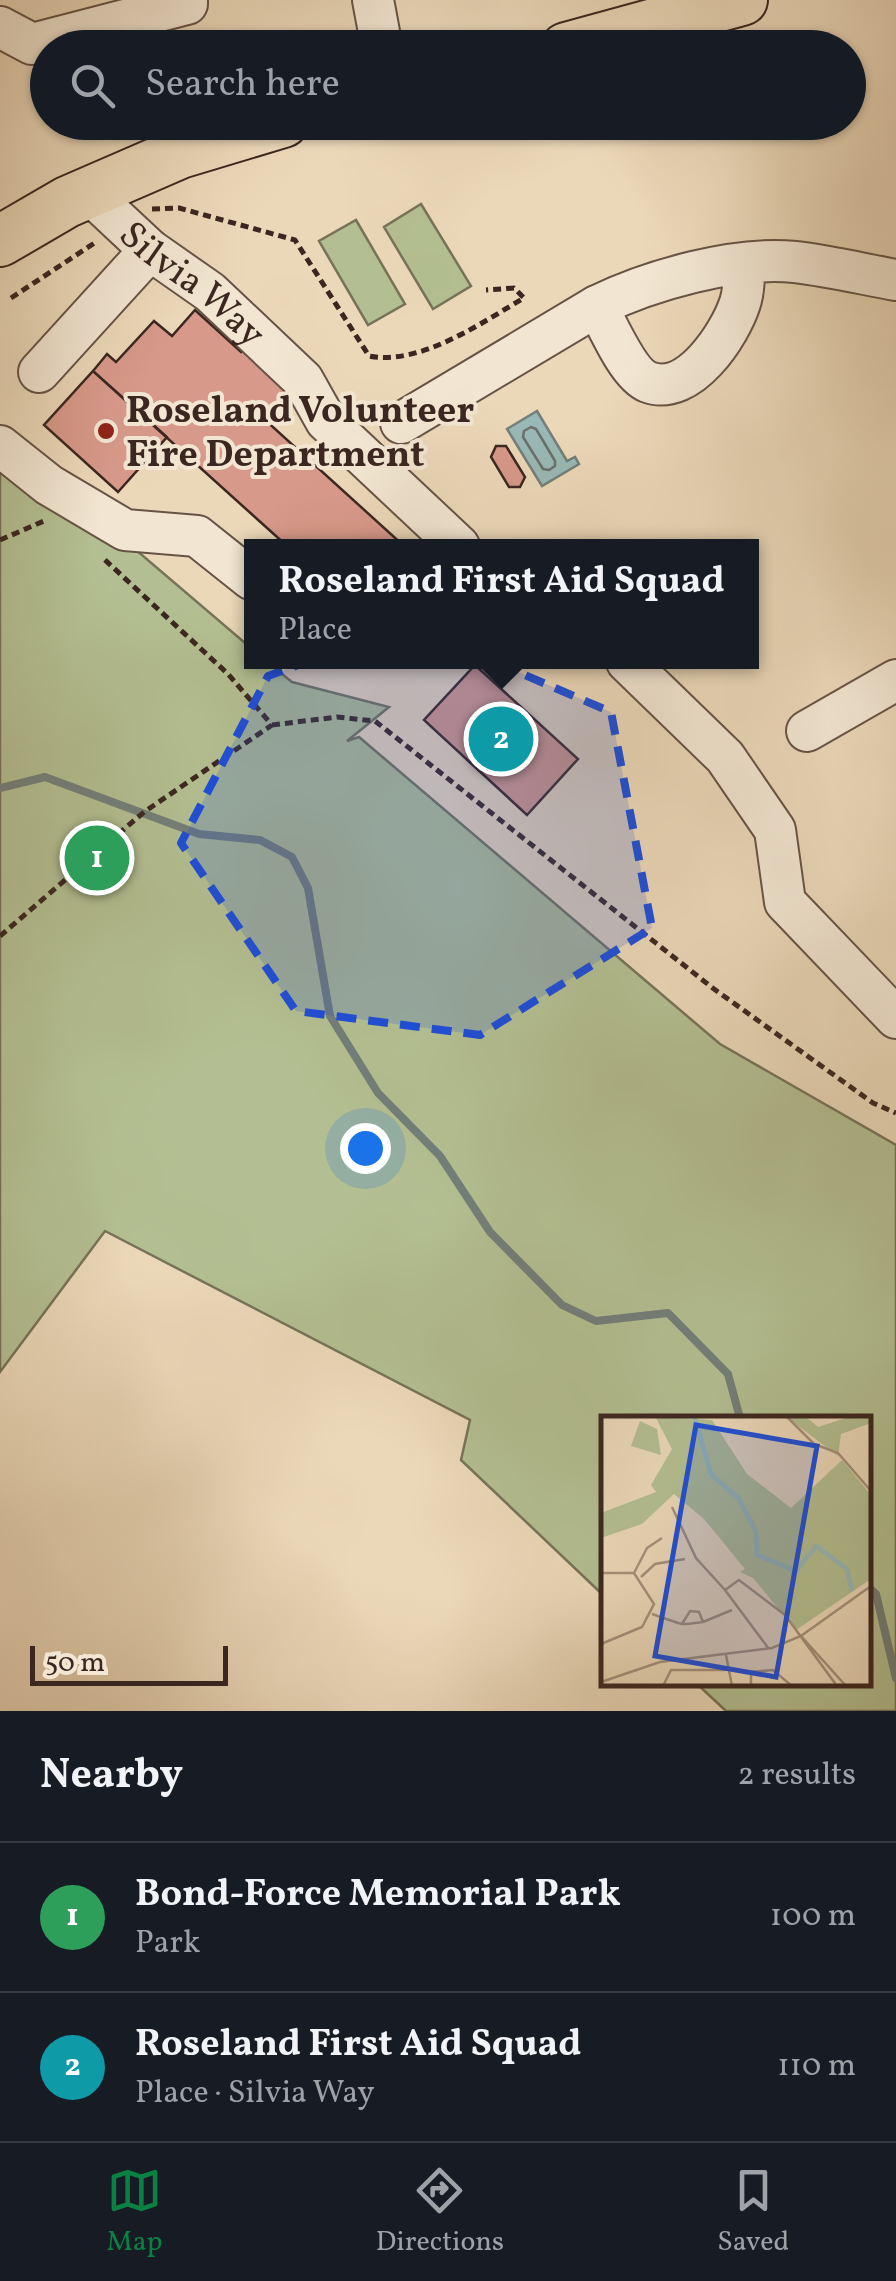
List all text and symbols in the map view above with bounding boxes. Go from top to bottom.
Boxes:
search box [30,30,866,140]
icon: search [65,58,120,113]
text: Search here [145,59,340,112]
street label: Silvia Way [106,211,276,361]
place label: Roseland Volunteer Fire Department [126,386,474,483]
marker: Roseland Volunteer Fire Department [95,420,117,442]
popup [244,539,759,669]
text: Roseland First Aid Squad [278,556,725,609]
text: Place [278,609,352,653]
pin: 2 [468,702,534,776]
pin: 1 [64,820,130,896]
your location [340,1123,391,1174]
inset map [601,1416,871,1686]
scale bar [30,1641,228,1686]
text: 50 m [45,1644,105,1683]
text: Nearby [40,1747,183,1806]
text: 2 results [738,1754,856,1798]
text: Bond-Force Memorial Park [135,1869,621,1922]
text: 1 [66,1895,79,1939]
text: 100 m [770,1895,856,1939]
text: Park [135,1922,200,1966]
text: Roseland First Aid Squad [135,2019,582,2072]
text: 2 [64,2045,81,2089]
text: 110 m [777,2045,856,2089]
text: Place · Silvia Way [135,2072,375,2116]
tab: Map [107,2163,163,2262]
tab: Directions [376,2163,504,2262]
tab: Saved [717,2163,789,2262]

